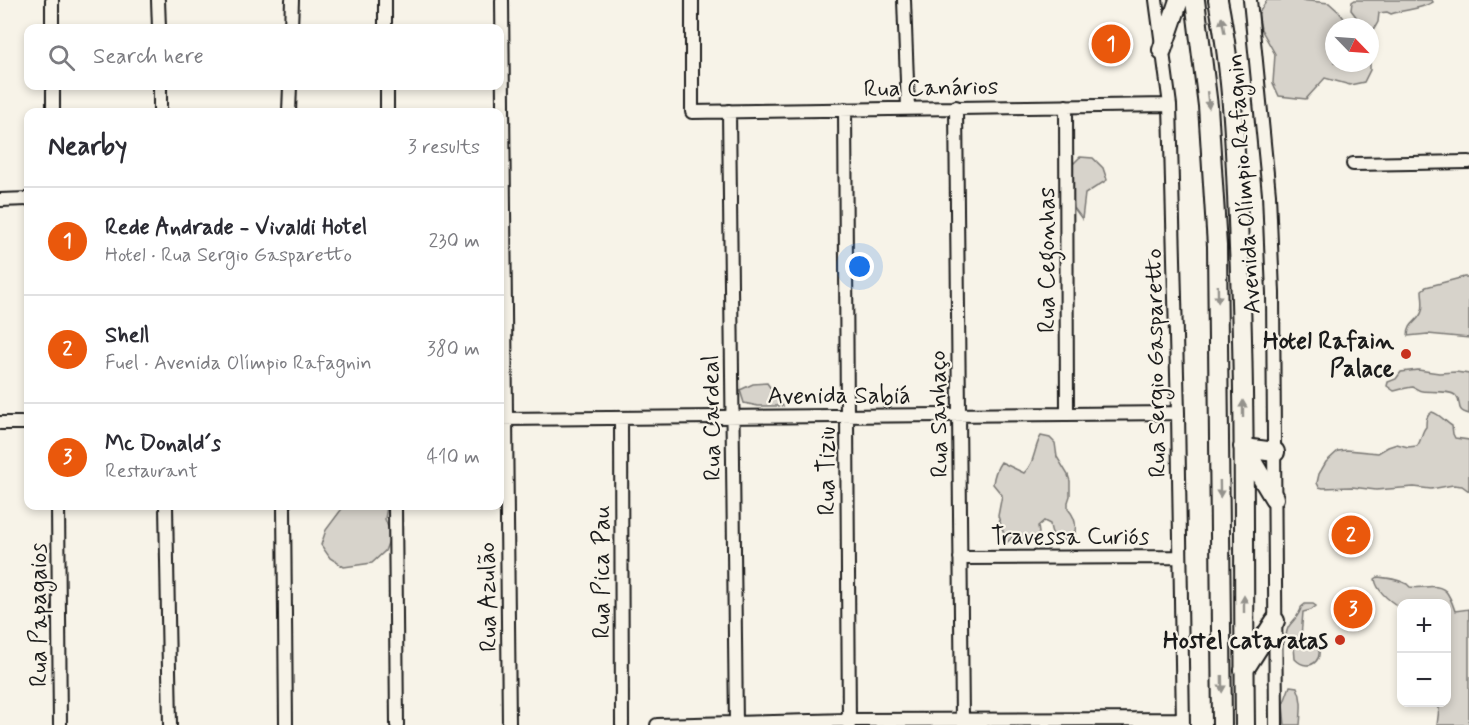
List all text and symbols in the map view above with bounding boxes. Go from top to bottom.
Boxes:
one-way arrow [1218,16,1227,35]
north arrow [1325,18,1379,72]
pin: 1 [1092,22,1130,66]
search box [24,24,504,90]
icon: search [45,41,78,74]
text: Search here [93,43,204,71]
street label: Avenida Olímpio Rafagnin [1220,52,1271,315]
street label: Rua Canários [863,72,999,105]
one-way arrow [1203,90,1213,109]
text: Nearby [48,130,127,164]
text: 3 results [408,134,480,161]
street label: Rua Cegonhas [1032,187,1066,333]
text: Rede Andrade - Vivaldi Hotel [105,214,367,242]
text: 1 [63,228,72,255]
text: 230 m [428,228,480,255]
text: Hotel · Rua Sergio Gasparetto [105,242,352,269]
street label: Rua Sergio Gasparetto [1139,248,1176,478]
your location [845,252,874,281]
one-way arrow [1213,285,1223,304]
text: Shell [105,322,149,350]
place label: Hotel Rafain Palace [1263,326,1395,385]
text: 2 [63,336,72,363]
text: 380 m [427,336,480,363]
marker: Hotel Rafain Palace [1399,347,1413,361]
text: Fuel · Avenida Olímpio Rafagnin [105,350,372,377]
street label: Rua Sanhaço [923,350,956,478]
street label: Rua Cardeal [696,355,729,481]
street label: Avenida Sabiá [767,381,911,412]
one-way arrow [1238,399,1248,418]
street label: Rua Tiziu [812,426,843,516]
text: Mc Donald´s [105,430,221,458]
text: 3 [63,444,72,471]
text: 410 m [426,444,480,471]
text: Restaurant [105,458,198,485]
one-way arrow [1215,480,1225,499]
street label: Rua Pica Pau [587,505,618,639]
pin: 2 [1332,512,1370,558]
street label: Travessa Curiós [991,522,1150,553]
street label: Rua Azulão [472,542,505,652]
street label: Rua Papagaios [24,543,57,687]
pin: 3 [1334,586,1372,632]
one-way arrow [1239,594,1249,613]
map controls [1397,599,1451,707]
button: + [1397,599,1451,653]
place label: Hostel cataratas [1163,626,1329,657]
marker: Hostel cataratas [1333,633,1347,647]
button: − [1397,653,1451,707]
one-way arrow [1217,675,1227,694]

